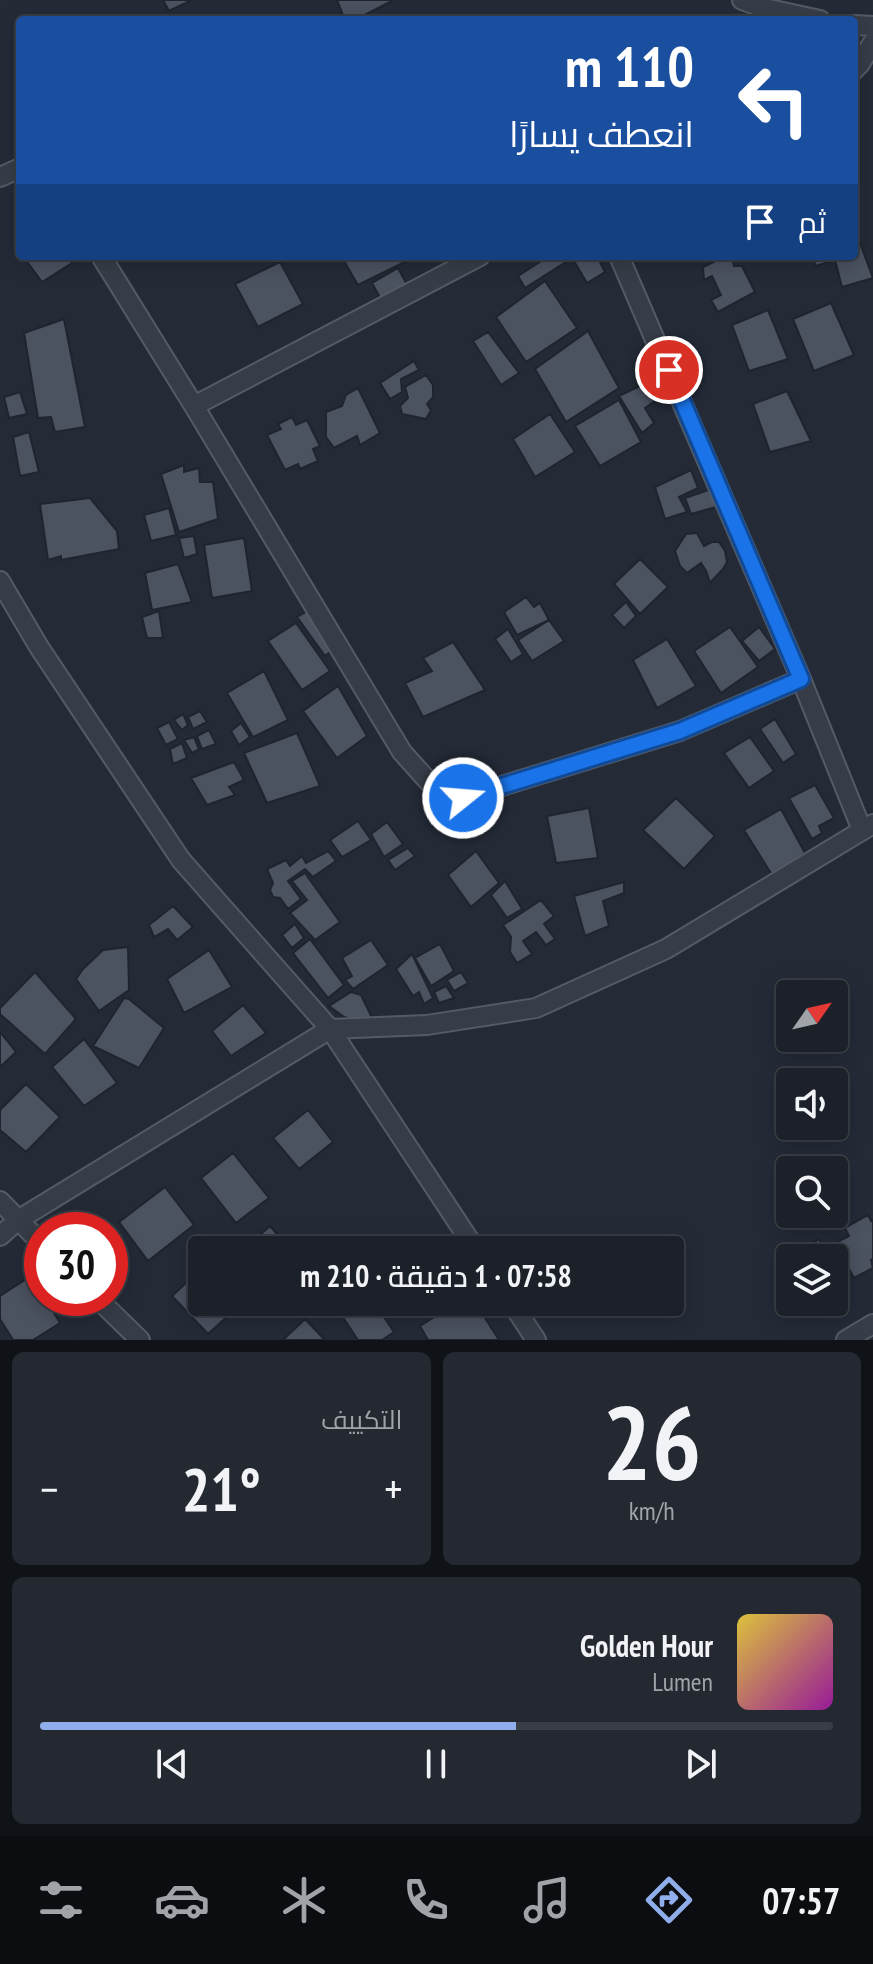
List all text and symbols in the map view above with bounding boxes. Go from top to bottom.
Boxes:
text: 110 m [565,30,694,102]
icon: left [722,48,826,152]
text: انعطف يسارًا [509,110,694,157]
icon: arrive [738,200,782,244]
text: ثم [798,202,826,241]
pin [635,336,703,404]
icon: arrive [647,348,691,392]
position arrow [421,756,505,840]
north arrow [776,980,848,1052]
map controls [776,980,848,1316]
button: sound [776,1068,848,1140]
button: search [776,1156,848,1228]
speed limit sign: 30 [24,1212,128,1316]
button: layers [776,1244,848,1316]
text: 07:58 · 1 دقيقة · 210 m [300,1256,572,1295]
text: 26 [602,1374,701,1509]
text: التكييف [321,1403,403,1436]
text: 21° [182,1450,261,1528]
text: − [40,1460,58,1517]
text: + [384,1460,402,1517]
text: km/h [629,1494,675,1527]
text: Golden Hour [580,1626,713,1665]
text: Lumen [652,1665,713,1698]
icon: previous [150,1742,194,1786]
icon: pause [414,1742,458,1786]
icon: next [679,1742,723,1786]
icon: filters [33,1872,89,1928]
icon: car [154,1872,210,1928]
icon: climate [276,1872,332,1928]
icon: phone [398,1872,454,1928]
icon: music [519,1872,575,1928]
icon: directions [641,1872,697,1928]
text: 07:57 [762,1877,840,1924]

